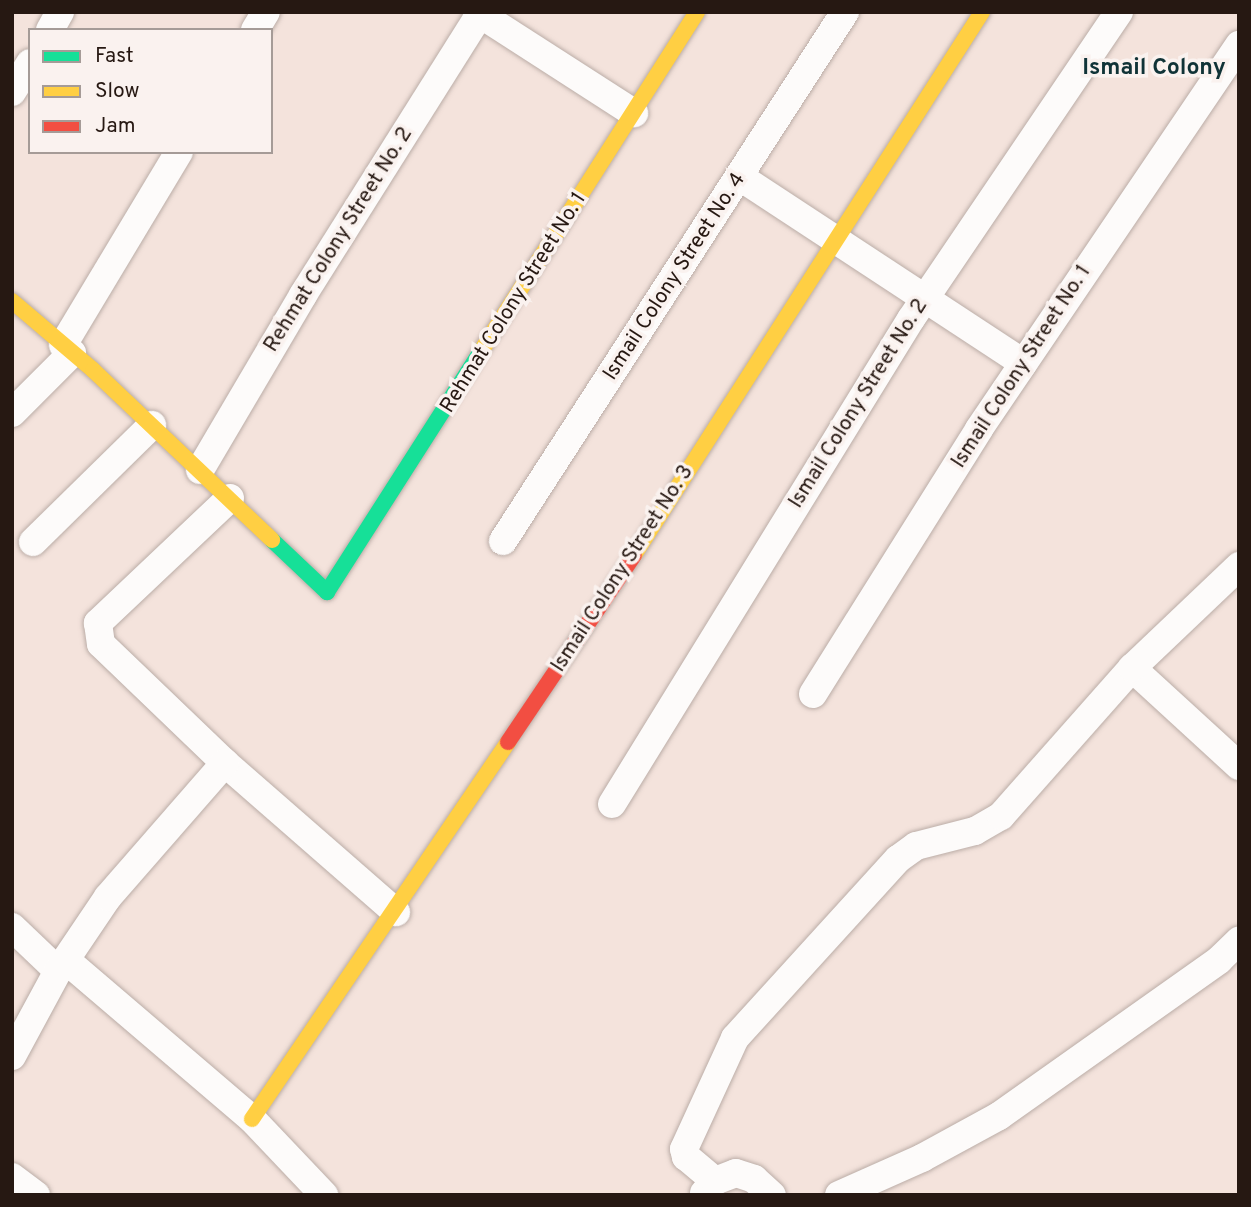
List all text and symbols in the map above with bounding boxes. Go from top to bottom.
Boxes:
legend [28,28,273,154]
text: Fast [95,43,134,70]
district label: Ismail Colony [1082,55,1226,83]
text: Slow [95,78,140,105]
text: Jam [95,113,136,140]
street label: Rehmat Colony Street No. 2 [259,123,419,357]
street label: Ismail Colony Street No. 4 [598,168,752,386]
street label: Rehmat Colony Street No. 1 [436,188,592,418]
street label: Ismail Colony Street No. 1 [947,261,1097,473]
street label: Ismail Colony Street No. 2 [784,295,934,513]
street label: Ismail Colony Street No. 3 [547,461,699,677]

